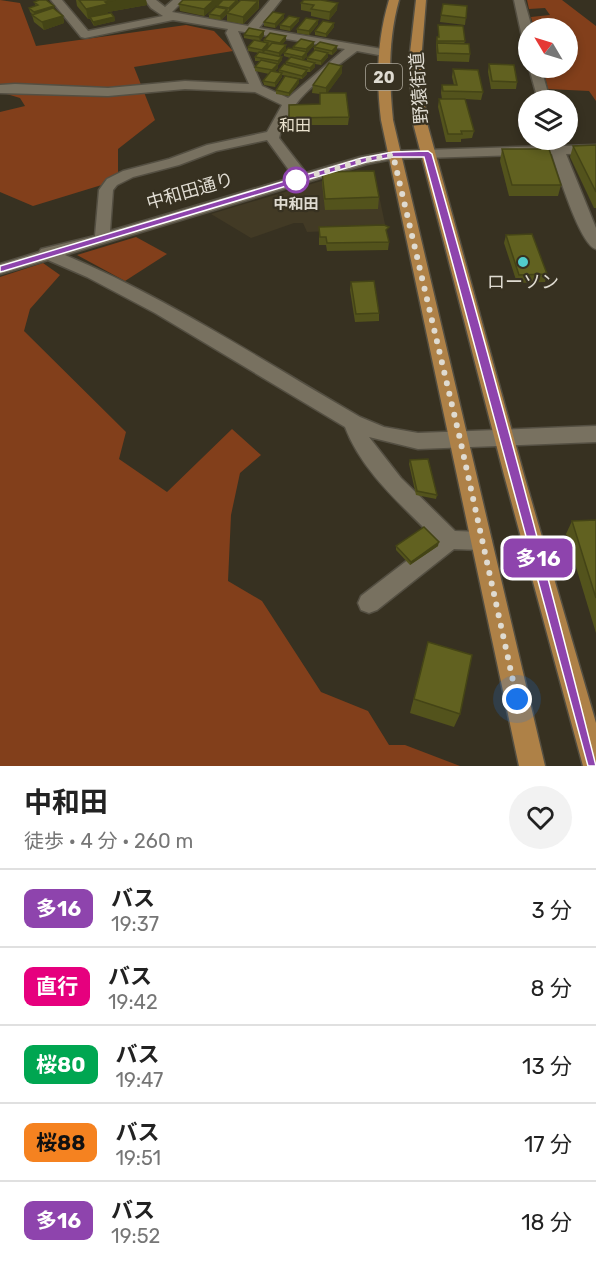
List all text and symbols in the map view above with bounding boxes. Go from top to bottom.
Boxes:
north arrow [518,18,578,78]
map controls [518,18,578,150]
street label: 野猿街道 [406,51,432,125]
road number: 20 [366,64,402,90]
button: layers [518,90,578,150]
district label: 和田 [279,116,311,135]
marker: 中和田 [283,167,309,193]
street label: 中和田通り [144,168,236,214]
place label: 中和田 [273,195,319,213]
marker: ローソン [516,255,530,269]
place label: ローソン [487,271,559,293]
line badge: 多16 [504,538,572,578]
text: 多16 [515,546,561,571]
your location [502,684,532,714]
text: 中和田 [24,786,108,819]
button: heart [509,786,572,849]
text: 徒歩 · 4 分 · 260 m [24,829,193,853]
text: バス [111,885,155,912]
text: 多16 [36,896,81,921]
text: 3 分 [531,897,572,924]
text: 19:37 [111,912,159,936]
text: バス [108,963,152,990]
text: 直行 [36,974,78,999]
text: 8 分 [531,975,572,1002]
text: 19:42 [108,990,158,1014]
text: バス [116,1041,160,1068]
text: 桜80 [36,1052,86,1077]
text: 13 分 [522,1053,572,1080]
text: 19:47 [116,1068,163,1092]
text: バス [115,1119,159,1146]
text: 桜88 [36,1130,85,1155]
text: 17 分 [524,1131,572,1158]
text: 19:51 [115,1146,161,1170]
text: バス [111,1197,155,1224]
text: 多16 [36,1208,81,1233]
text: 18 分 [521,1209,572,1236]
text: 19:52 [111,1224,160,1248]

